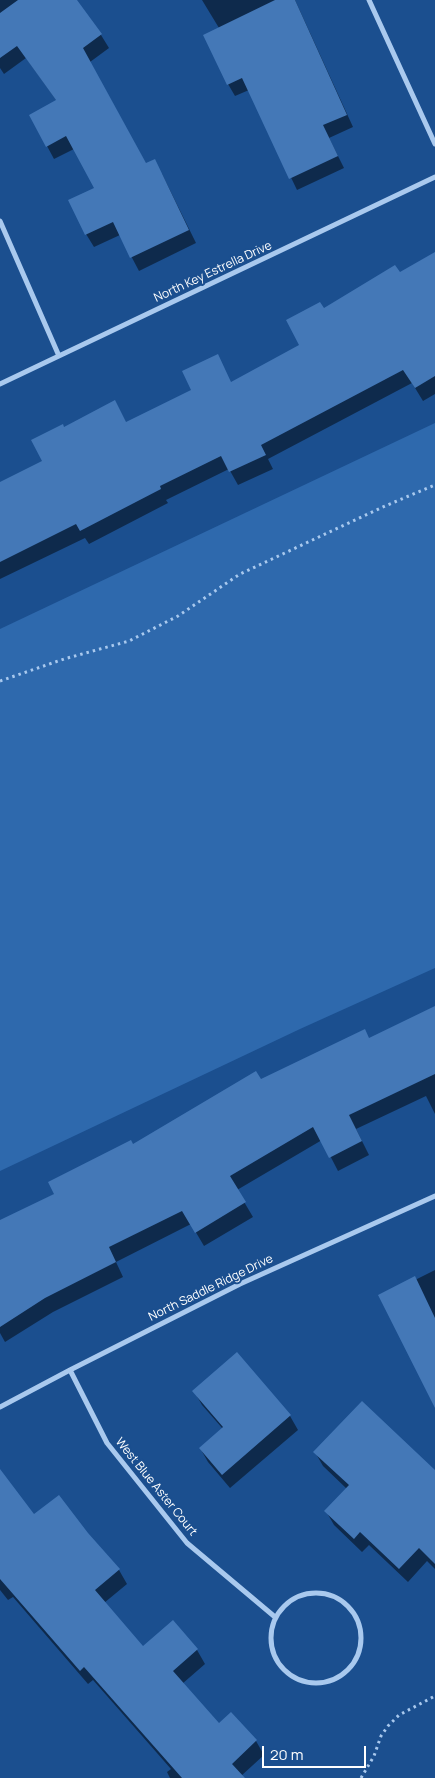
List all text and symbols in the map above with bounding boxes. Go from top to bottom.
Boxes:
street label: North Key Estrella Drive [152,238,274,306]
street label: North Saddle Ridge Drive [146,1252,276,1324]
street label: West Blue Aster Court [112,1435,200,1539]
scale bar [265,1736,369,1768]
text: 20 m [270,1744,303,1765]

